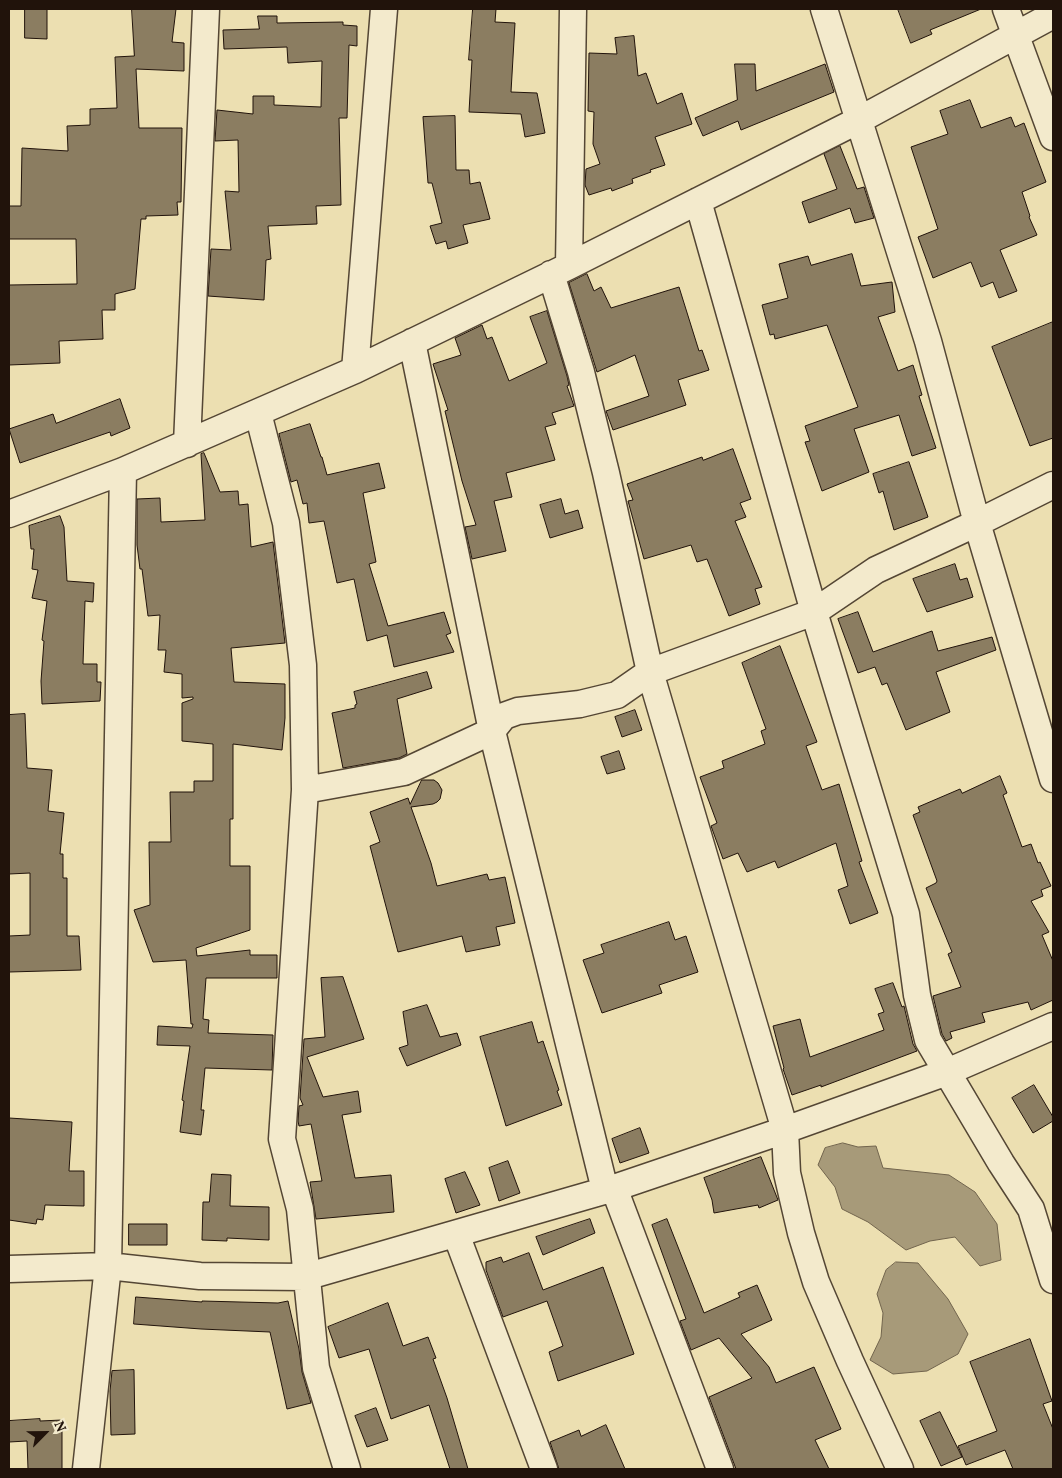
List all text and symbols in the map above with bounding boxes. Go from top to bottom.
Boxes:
north arrow [20,1408,70,1458]
text: N [49,1419,70,1435]

